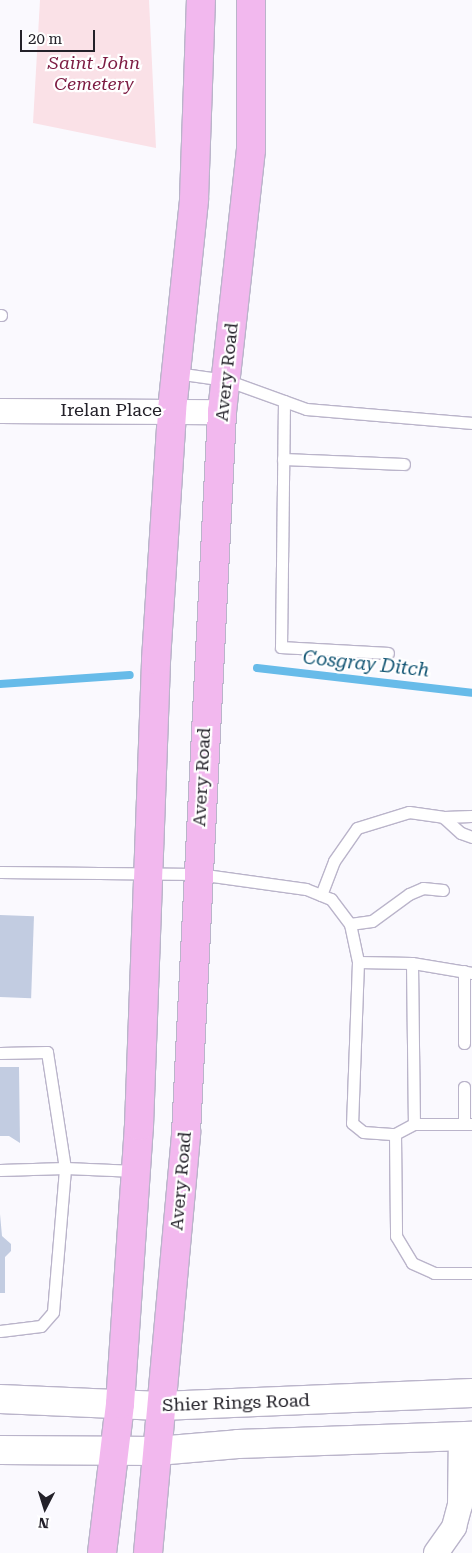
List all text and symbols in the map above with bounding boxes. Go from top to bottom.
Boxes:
scale bar [22,20,98,52]
text: 20 m [28,30,62,48]
park label: Saint John Cemetery [48,53,140,96]
street label: Avery Road [211,322,243,422]
street label: Irelan Place [60,399,162,421]
water label: Cosgray Ditch [302,646,430,682]
street label: Avery Road [189,727,215,827]
street label: Avery Road [166,1131,196,1231]
street label: Shier Rings Road [162,1390,310,1416]
north arrow [20,1483,70,1533]
text: N [38,1515,50,1531]

